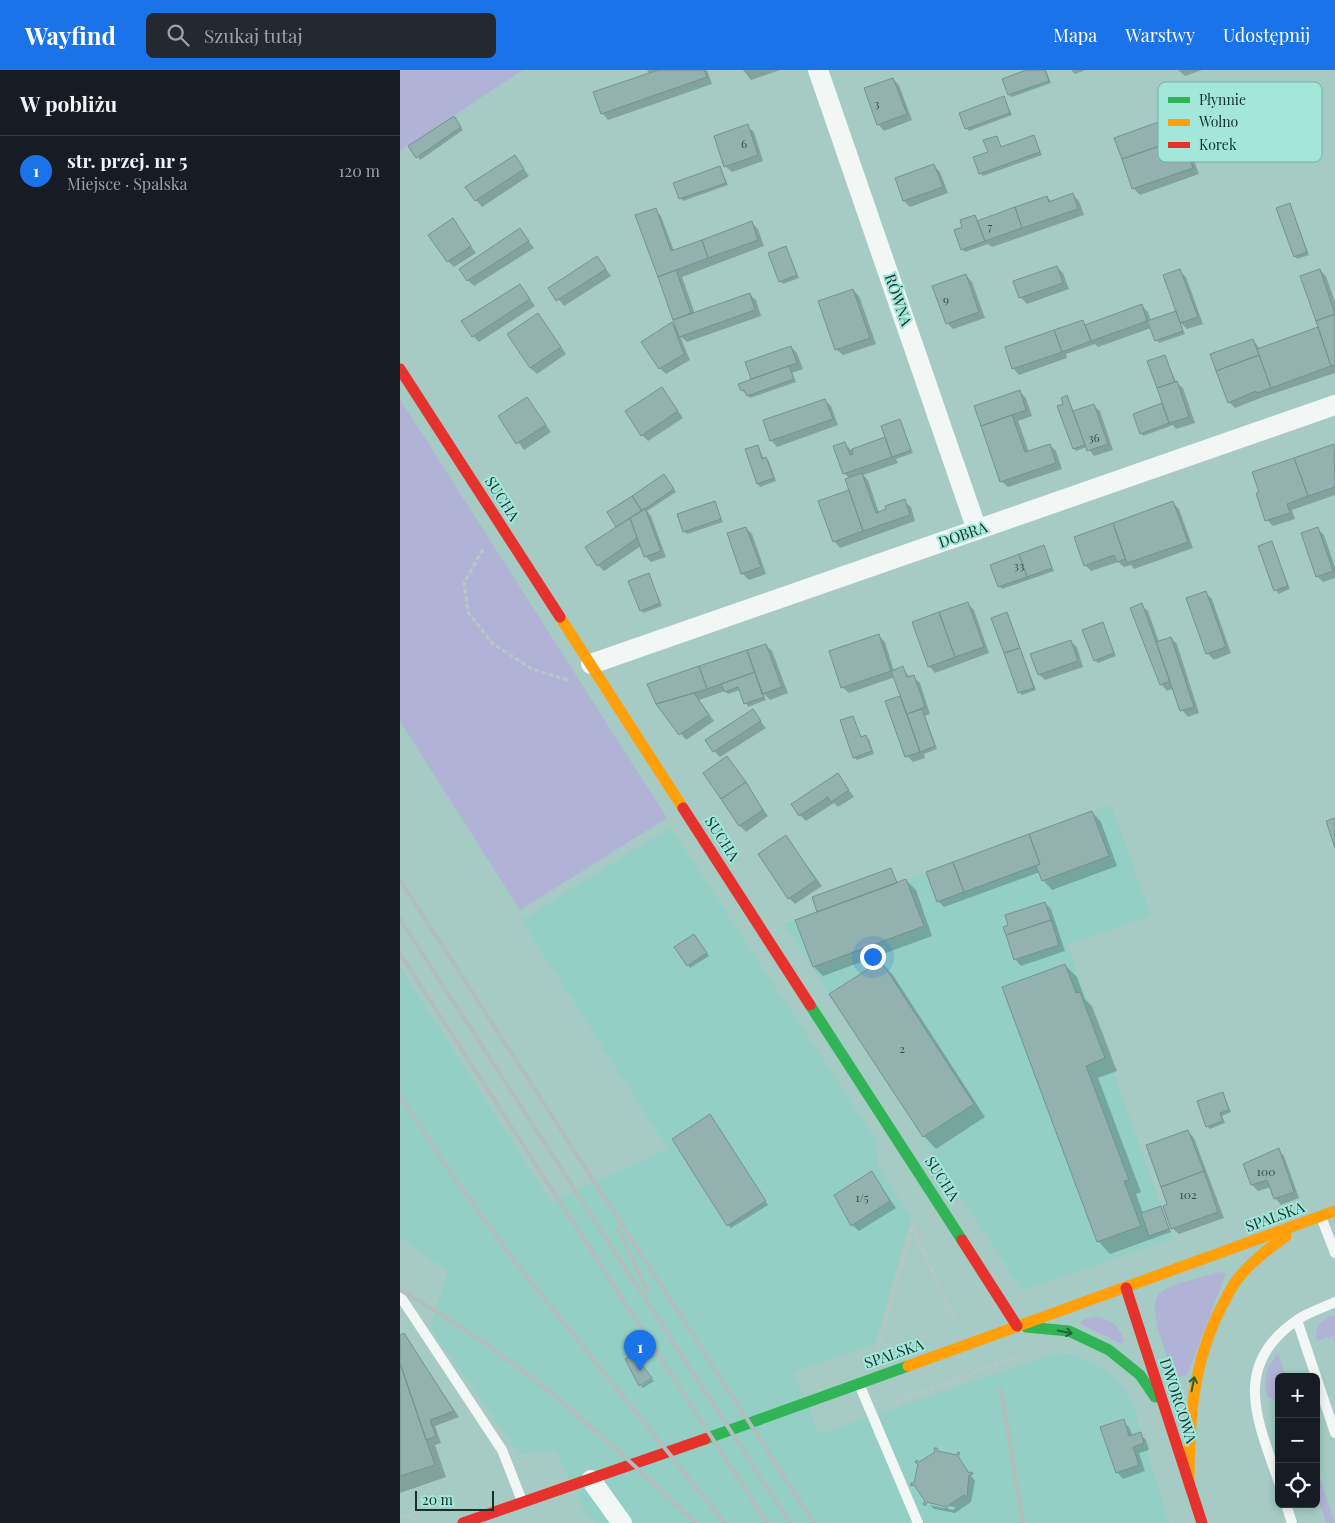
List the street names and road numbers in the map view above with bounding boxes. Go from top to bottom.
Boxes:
street label: RÓWNA [881,271,917,329]
street label: SUCHA [481,472,525,525]
street label: DOBRA [936,516,990,552]
street label: SUCHA [701,812,745,865]
street label: SUCHA [921,1152,965,1205]
street label: SPALSKA [1242,1196,1308,1236]
street label: SPALSKA [861,1333,927,1373]
street label: DWORCOWA [1156,1356,1202,1446]

